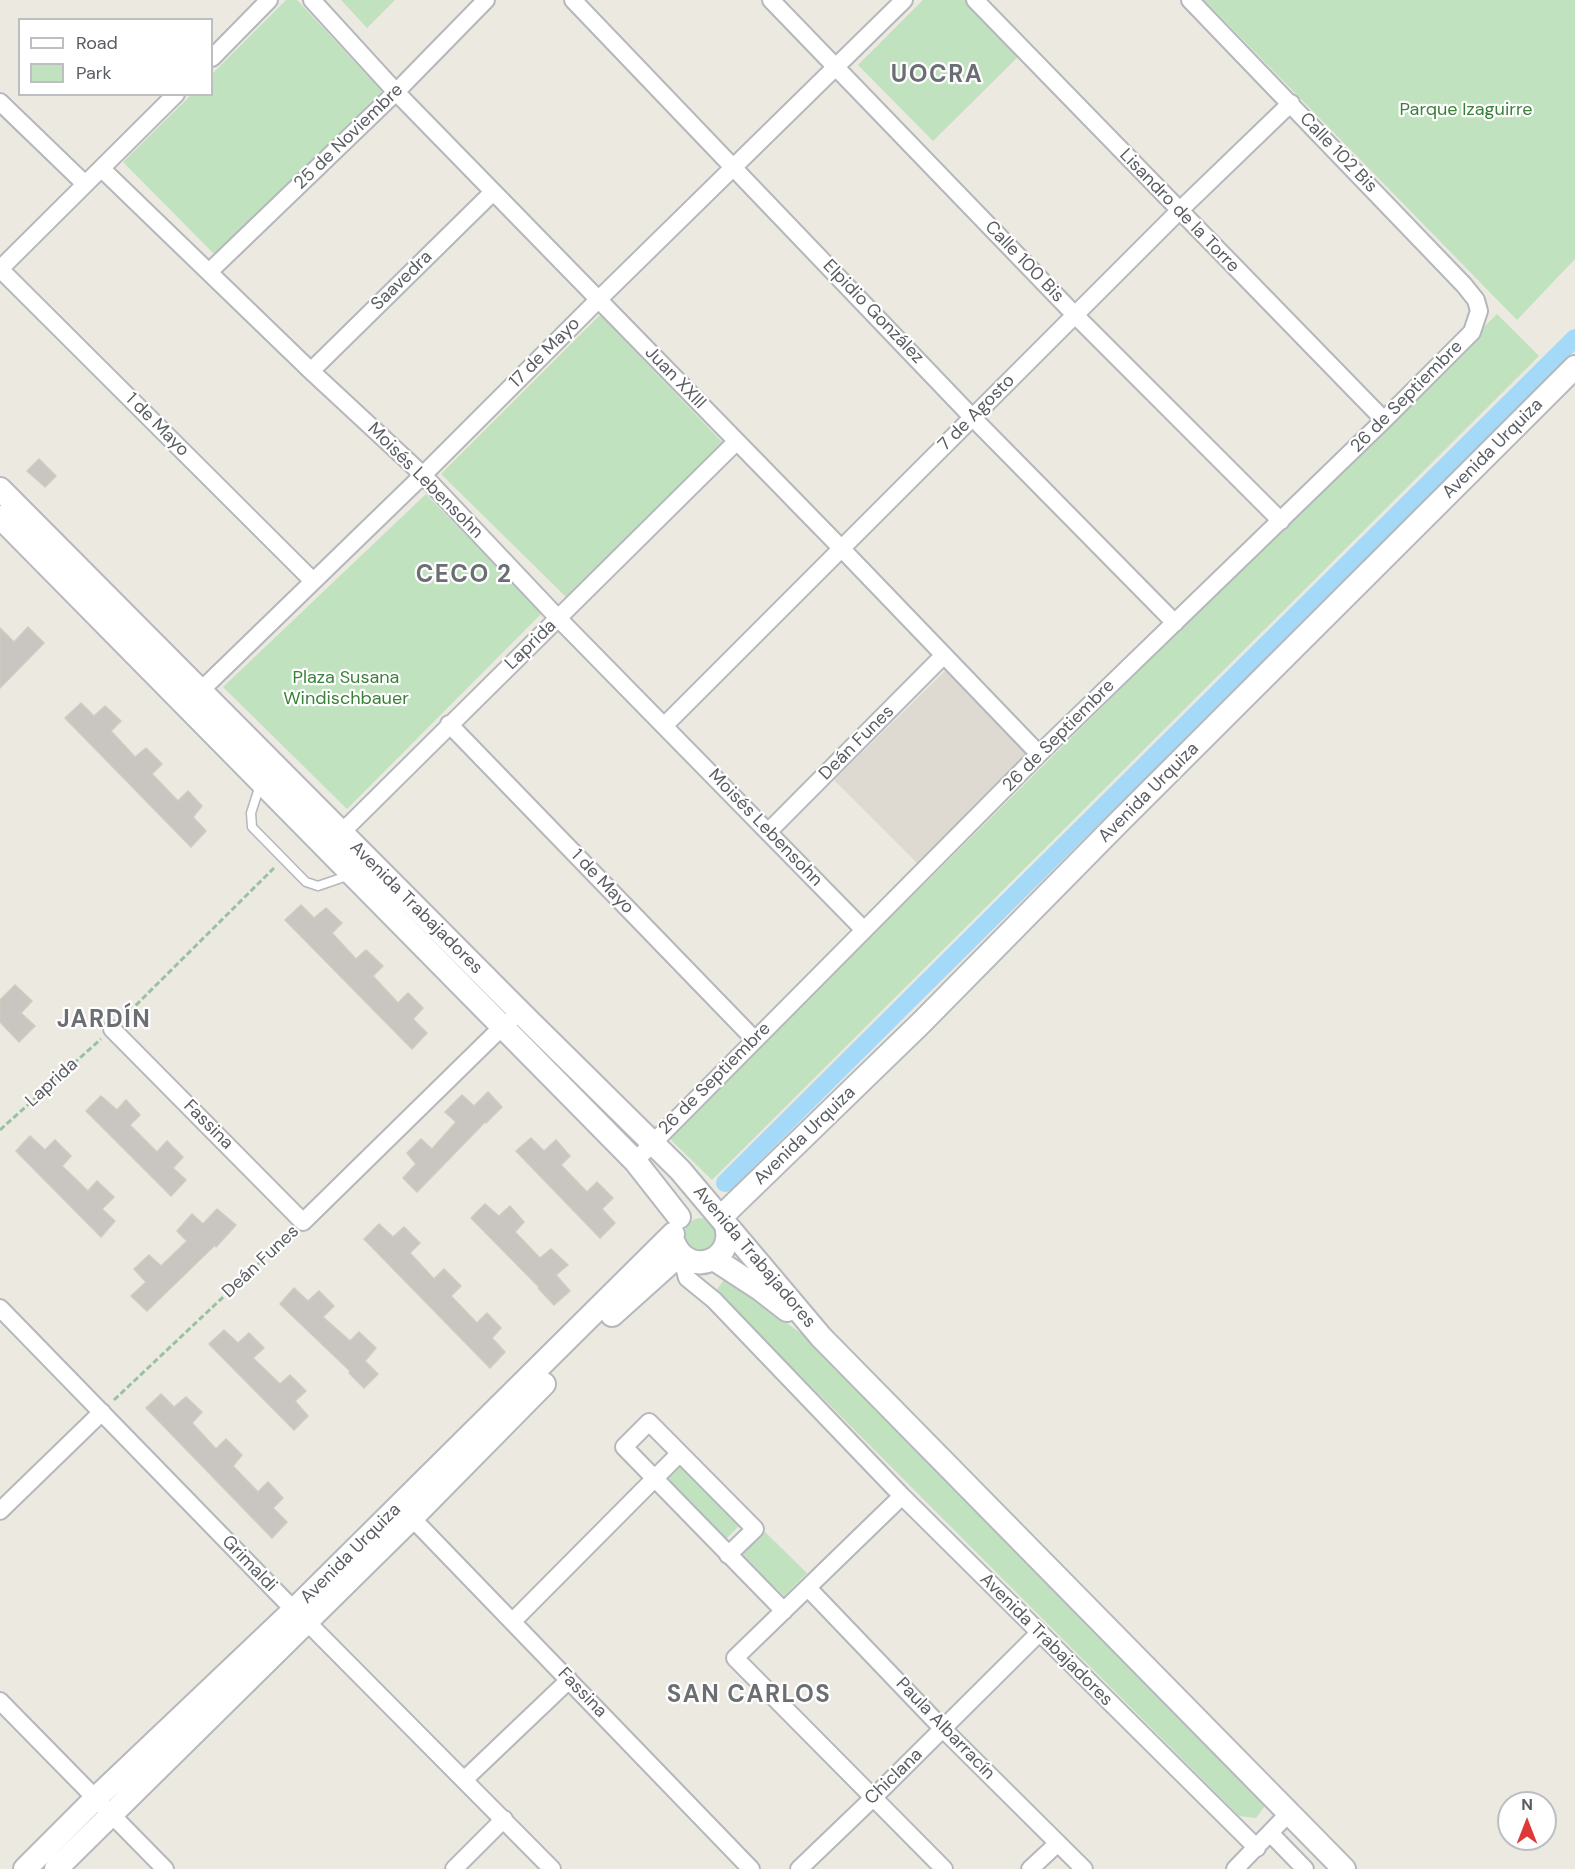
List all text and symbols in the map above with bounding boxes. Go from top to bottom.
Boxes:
legend [18,18,213,96]
text: Road [76,31,118,55]
text: Park [76,61,112,85]
district label: UOCRA [891,62,983,90]
street label: 25 de Noviembre [290,80,408,194]
park label: Parque Izaguirre [1400,99,1532,121]
street label: Calle 102 Bis [1295,109,1381,197]
street label: Lisandro de la Torre [1115,145,1243,277]
street label: Calle 100 Bis [980,217,1068,307]
street label: Saavedra [367,247,437,315]
street label: Elpidio González [818,256,928,368]
street label: 17 de Mayo [505,313,585,393]
street label: 26 de Septiembre [1346,336,1468,458]
street label: Juan XXIII [640,342,710,414]
street label: 7 de Agosto [934,370,1020,456]
street label: 1 de Mayo [121,389,193,461]
street label: Avenida Urquiza [1438,394,1548,504]
street label: Moisés Lebensohn [363,419,487,543]
district label: CECO 2 [416,562,512,590]
street label: Laprida [501,615,561,675]
park label: Plaza Susana Windischbauer [283,667,409,710]
street label: 26 de Septiembre [998,675,1120,797]
street label: Deán Funes [815,701,899,785]
street label: Avenida Urquiza [1094,738,1204,848]
street label: Moisés Lebensohn [703,765,827,891]
street label: Avenida Trabajadores [345,837,487,979]
street label: 1 de Mayo [566,845,638,919]
district label: JARDÍN [57,1007,151,1035]
street label: 26 de Septiembre [654,1018,776,1140]
street label: Laprida [22,1054,82,1112]
street label: Avenida Urquiza [750,1082,860,1190]
street label: Fassina [179,1096,237,1154]
street label: Avenida Trabajadores [688,1181,820,1333]
street label: Deán Funes [218,1221,304,1303]
street label: Avenida Urquiza [296,1499,406,1609]
street label: Grimaldi [217,1531,281,1597]
street label: Avenida Trabajadores [975,1569,1117,1711]
street label: Fassina [553,1663,611,1723]
street label: Paula Albarracín [891,1673,999,1785]
district label: SAN CARLOS [667,1682,831,1710]
street label: Chiclana [861,1744,927,1810]
north arrow [1497,1791,1557,1851]
text: N [1521,1794,1533,1815]

